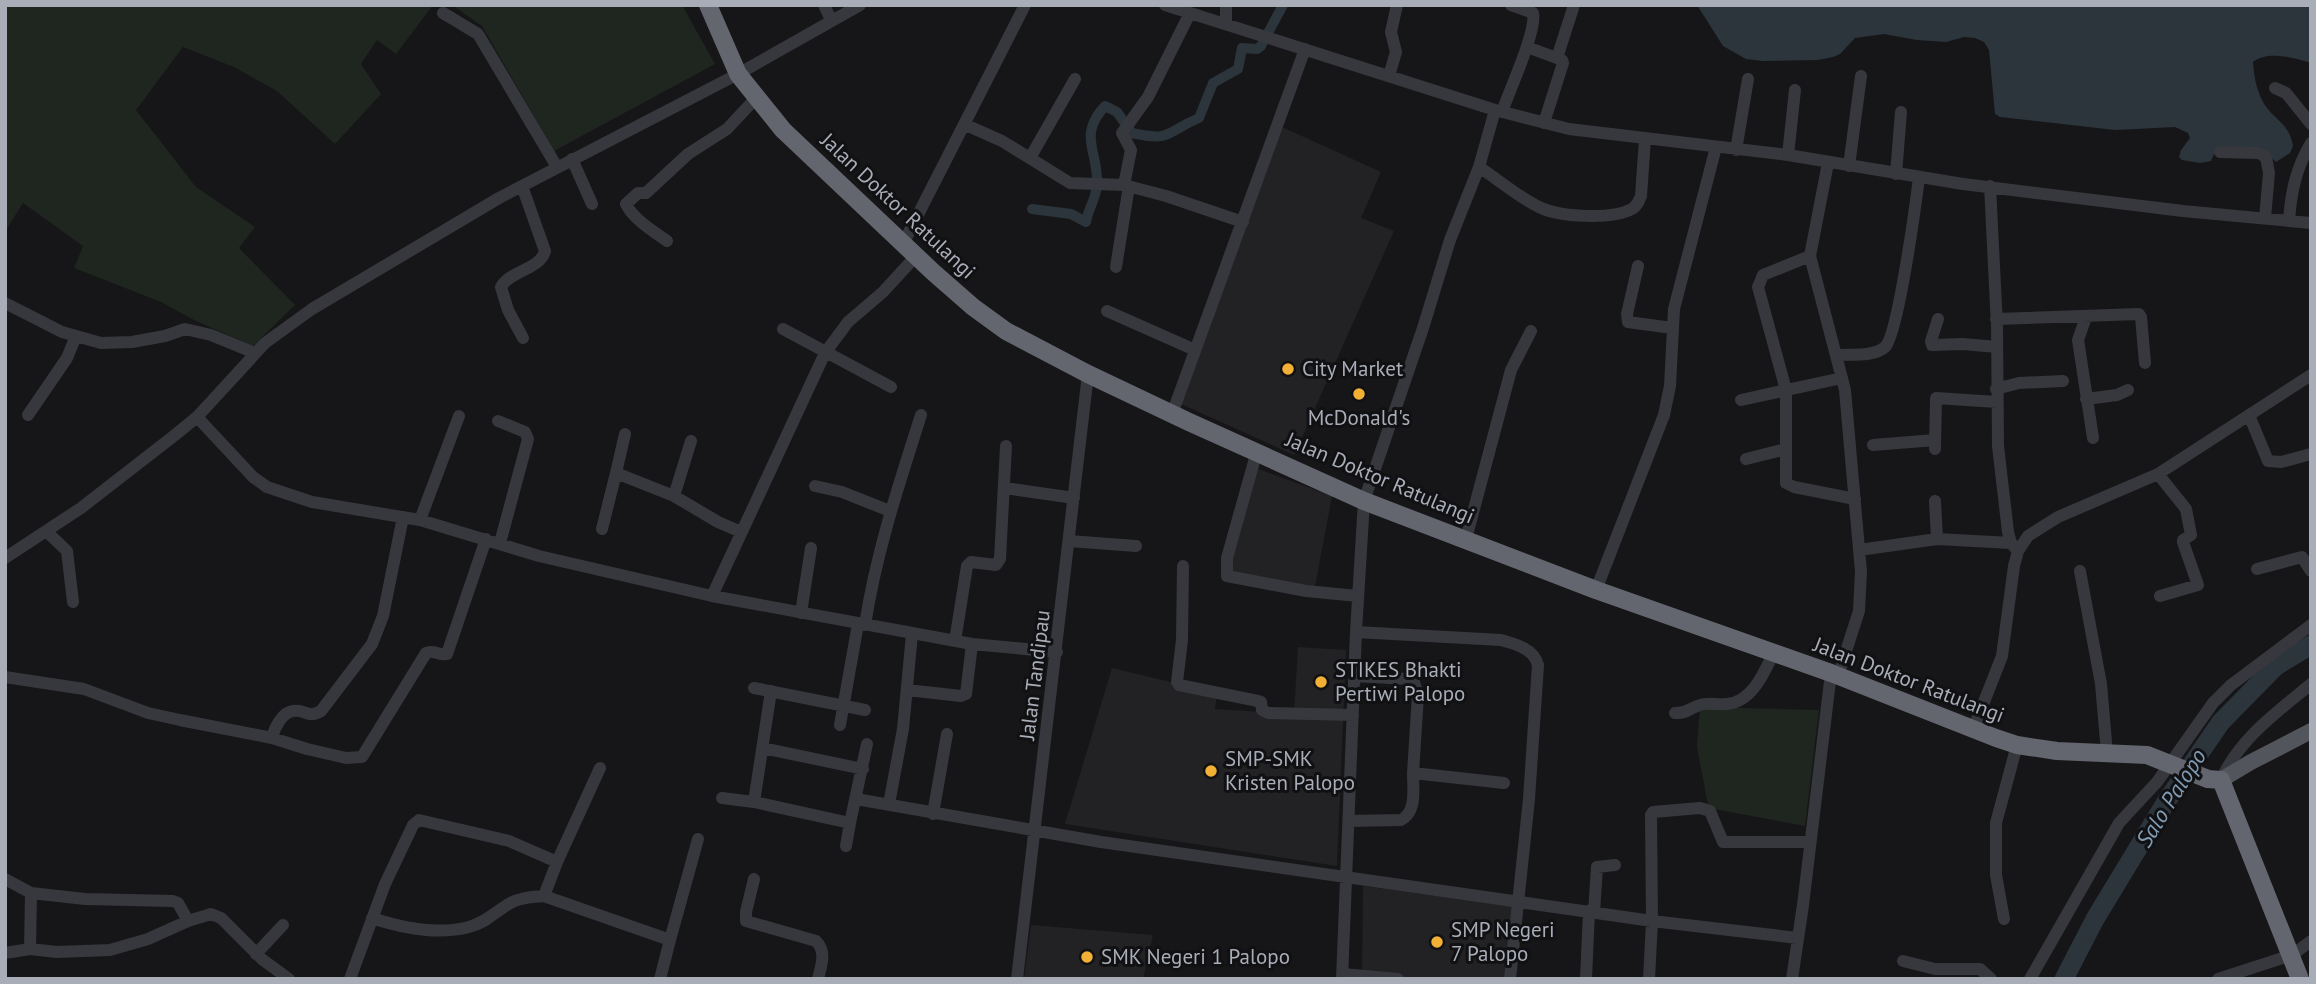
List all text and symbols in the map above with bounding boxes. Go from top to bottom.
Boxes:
street label: Jalan Doktor Ratulangi [814,126,981,284]
place label: City Market [1302,355,1403,382]
marker: City Market [1280,361,1296,377]
marker: McDonald's [1351,386,1367,402]
place label: McDonald's [1308,404,1410,431]
street label: Jalan Doktor Ratulangi [1281,425,1479,529]
street label: Jalan Tandipau [1013,608,1056,743]
street label: Jalan Doktor Ratulangi [1809,630,2008,728]
place label: STIKES Bhakti Pertiwi Palopo [1335,656,1465,707]
marker: STIKES Bhakti Pertiwi Palopo [1313,674,1329,690]
water label: Salo Palopo [2129,743,2212,852]
place label: SMP-SMK Kristen Palopo [1225,745,1355,796]
marker: SMP-SMK Kristen Palopo [1203,763,1219,779]
place label: SMP Negeri 7 Palopo [1451,916,1555,967]
marker: SMP Negeri 7 Palopo [1429,934,1445,950]
place label: SMK Negeri 1 Palopo [1101,943,1290,970]
marker: SMK Negeri 1 Palopo [1079,949,1095,965]

